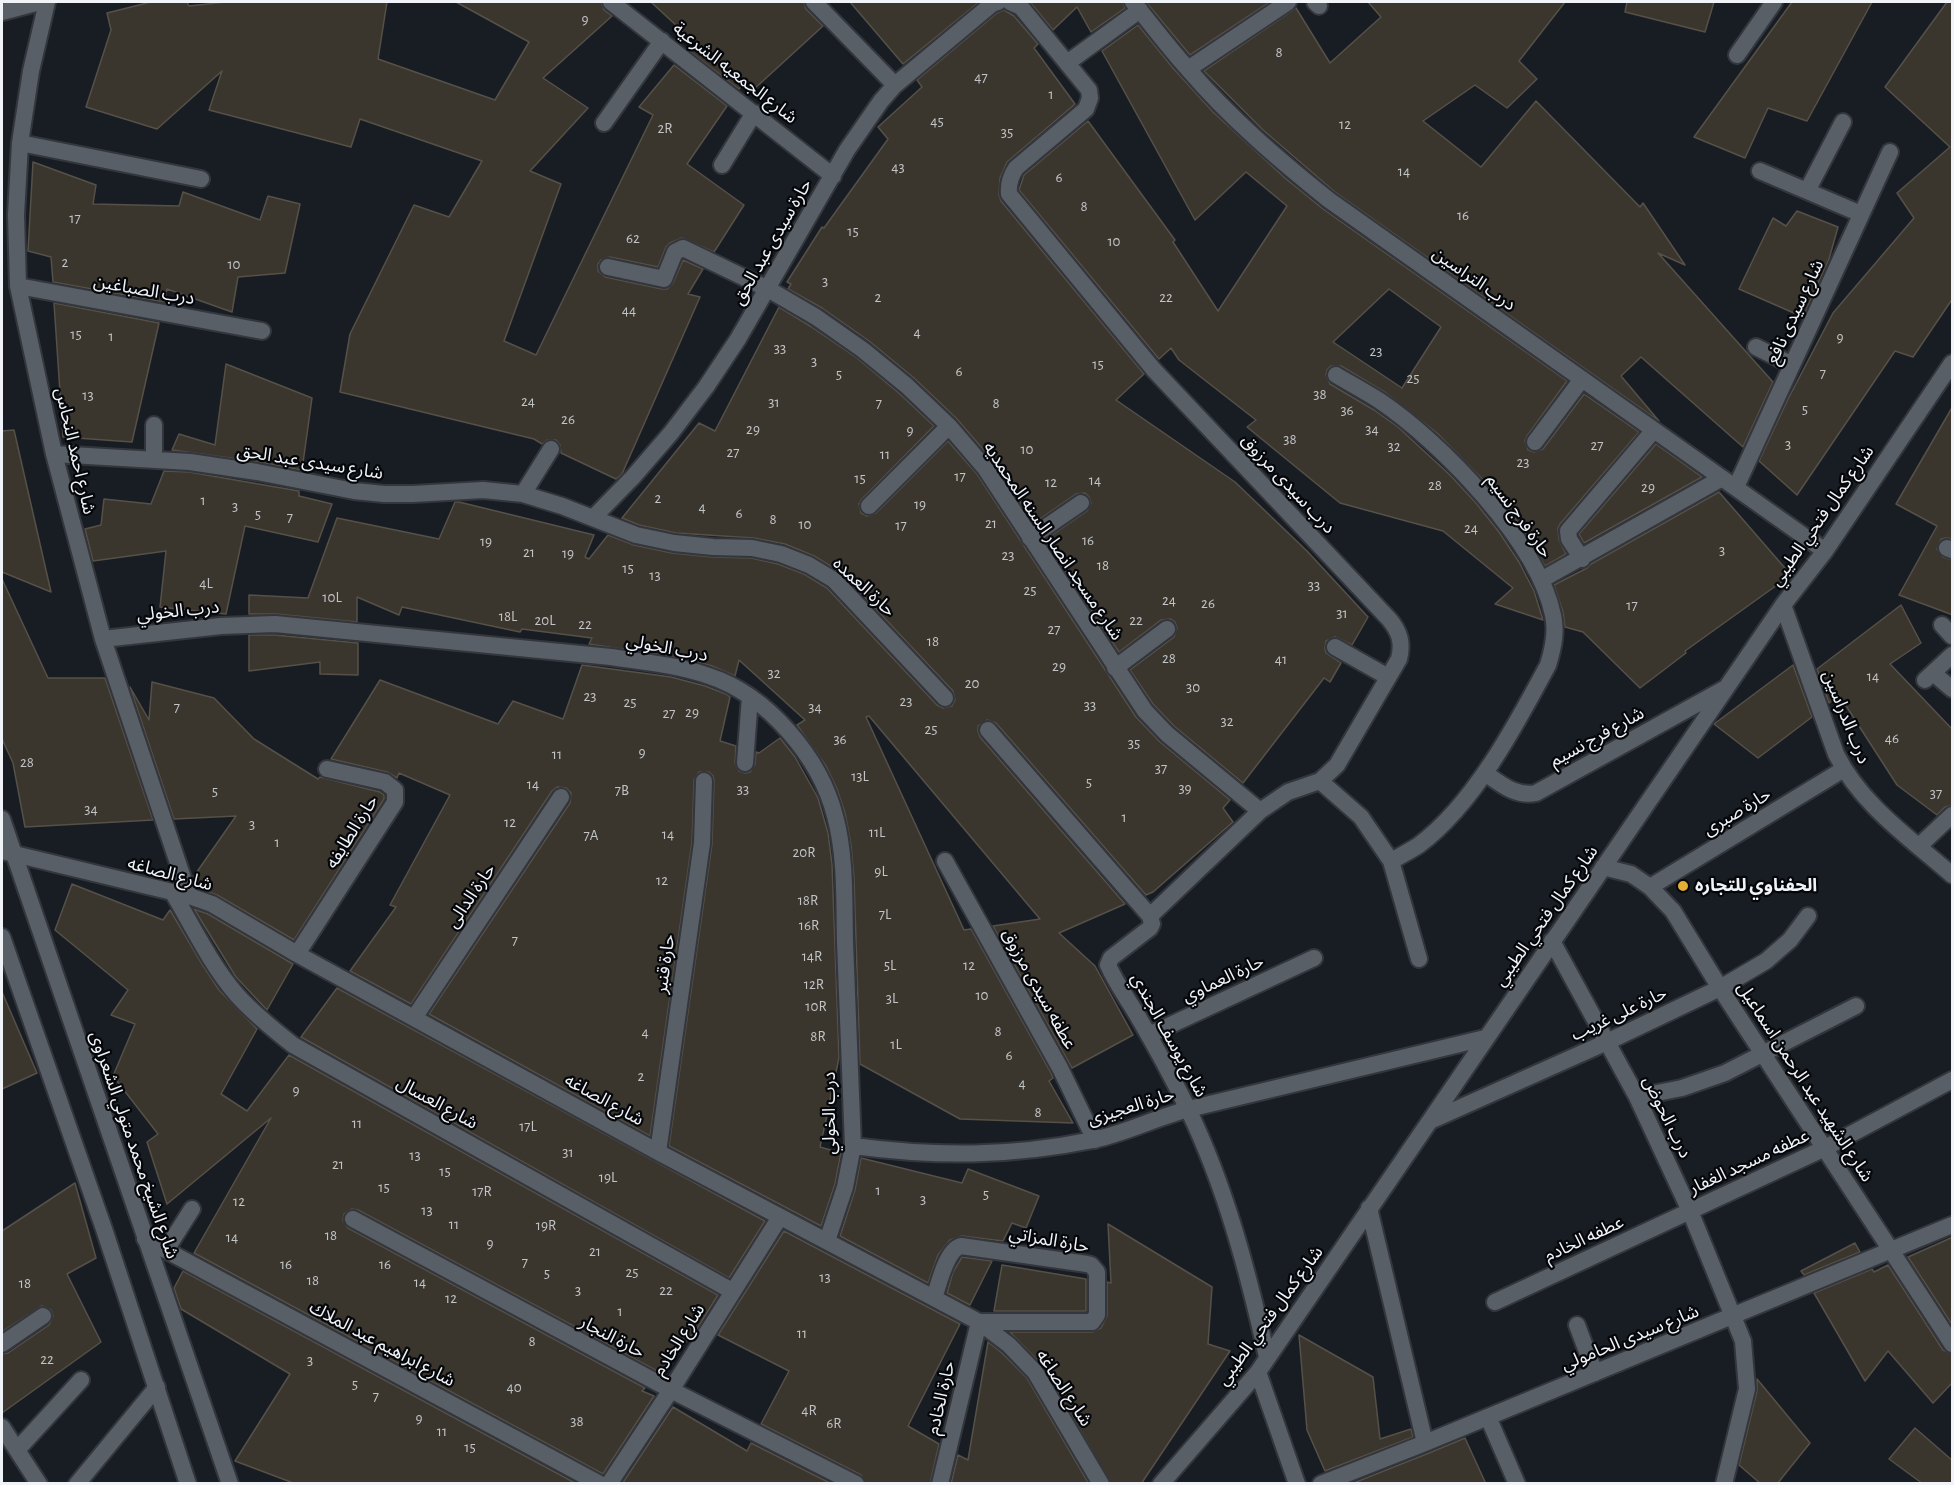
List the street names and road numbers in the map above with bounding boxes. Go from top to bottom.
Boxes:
street label: شارع الجمعيه الشرعية [668,18,802,128]
street label: حارة سيدى عبد الحق [727,175,817,309]
street label: درب التراسين [1428,242,1520,316]
street label: شارع سيدى نافع [1761,256,1829,368]
street label: درب الصباغين [92,270,196,310]
street label: شارع احمد النحاس [50,385,100,517]
street label: درب سيدى مرزوق [1236,430,1340,538]
street label: شارع مسجد انصار السنه المحمديه [978,438,1128,644]
street label: شارع سيدى عبد الحق [235,440,385,484]
street label: شارع كمال فتحي الطيبي [1765,441,1879,591]
street label: حارة فرج نسيم [1481,470,1557,562]
street label: حارة العمده [828,553,900,621]
street label: درب الخولي [136,596,220,626]
street label: درب الخولي [624,629,710,667]
street label: درب الدراسين [1817,667,1875,767]
street label: شارع فرج نسيم [1546,702,1648,772]
street label: حارة صبرى [1699,783,1775,841]
street label: حارة الطايفه [321,792,383,872]
street label: شارع كمال فتحي الطيبي [1489,841,1603,991]
street label: شارع الصاغه [125,852,215,896]
street label: حارة الدالى [442,860,500,932]
street label: عطفه سيدى مرزوق [997,925,1081,1053]
street label: حارة قنبر [650,933,680,995]
street label: حارة العماوي [1179,951,1267,1007]
street label: شارع يوسف الجندي [1126,969,1212,1101]
street label: شارع الشهيد عبد الرحمن اسماعيل [1732,978,1878,1186]
street label: حارة على غريب [1568,982,1670,1046]
street label: شارع الشيخ محمد متولي الشعراوى [85,1028,183,1262]
street label: شارع الصاغه [561,1069,647,1131]
street label: شارع العسال [393,1072,481,1134]
street label: درب الخولي [819,1072,841,1154]
street label: درب الحوض [1638,1073,1696,1161]
street label: حارة العجيزى [1085,1084,1177,1130]
street label: عطفه مسجد الغفار [1685,1125,1813,1199]
street label: عطفه الخادم [1541,1211,1627,1267]
street label: حارة المزاتي [1007,1222,1091,1258]
street label: شارع كمال فتحي الطيبي [1212,1242,1328,1390]
street label: شارع ابراهيم عبد الملاك [305,1296,459,1392]
street label: شارع الخادم [648,1300,710,1380]
street label: شارع سيدى الحامولي [1558,1301,1702,1375]
street label: حارة النجار [576,1311,648,1363]
street label: شارع الصاغه [1031,1346,1097,1430]
street label: حارة الخادم [922,1359,960,1437]

